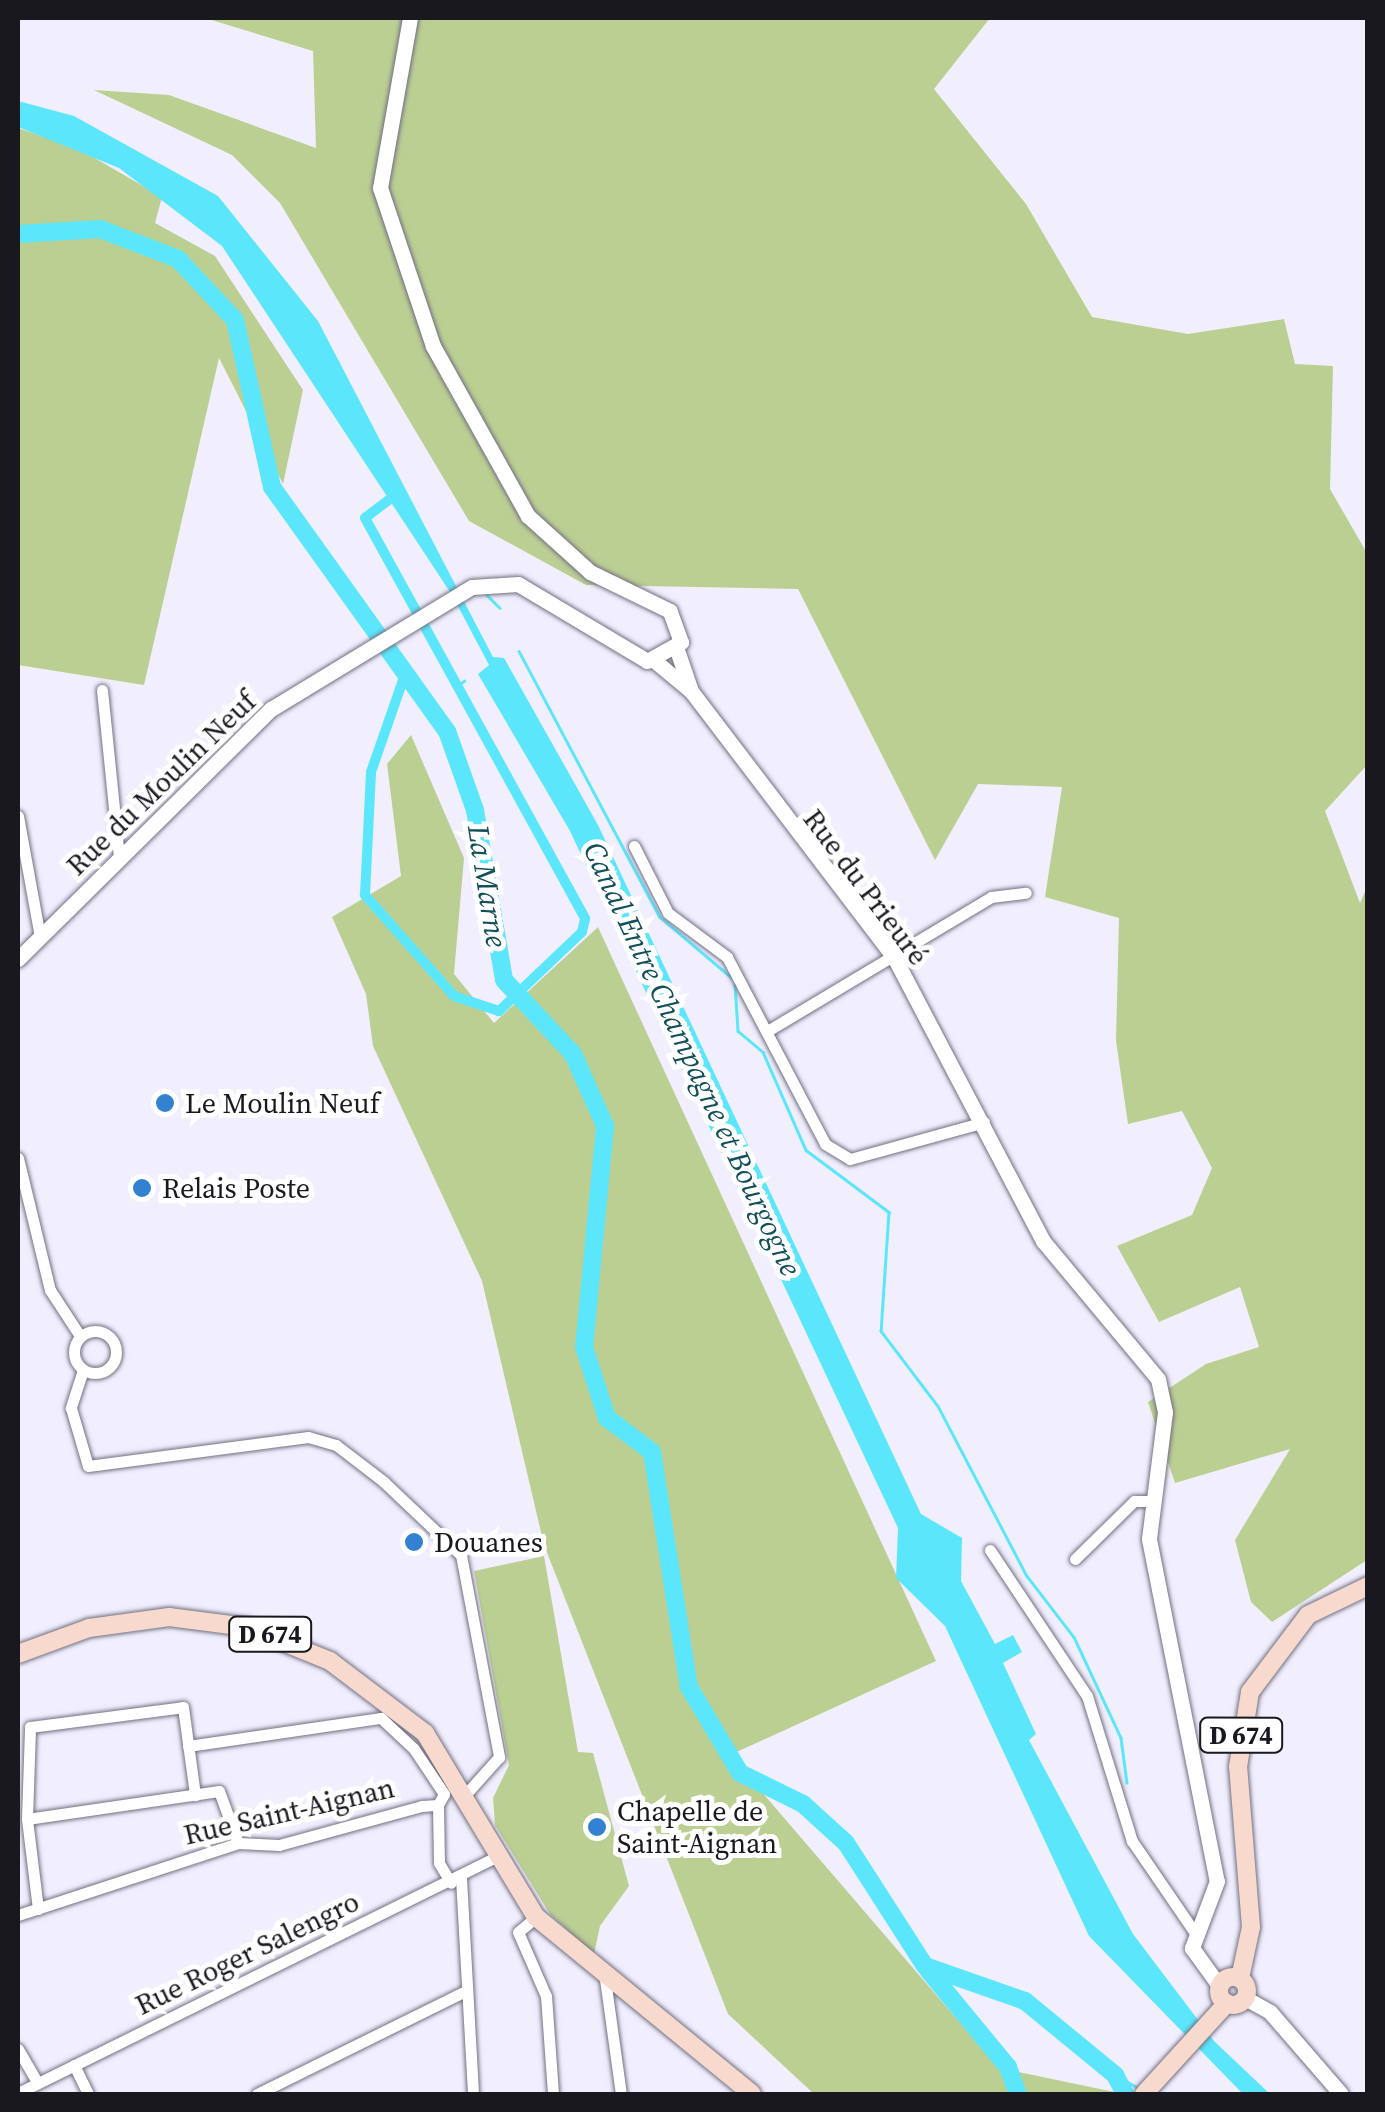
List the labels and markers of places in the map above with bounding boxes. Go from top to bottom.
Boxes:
place label: Le Moulin Neuf [185,1086,380,1120]
marker: Le Moulin Neuf [154,1092,176,1114]
place label: Relais Poste [162,1171,310,1205]
marker: Relais Poste [131,1177,153,1199]
place label: Douanes [434,1525,543,1559]
marker: Douanes [403,1531,425,1553]
place label: Chapelle de Saint-Aignan [617,1794,777,1860]
marker: Chapelle de Saint-Aignan [586,1816,608,1838]

